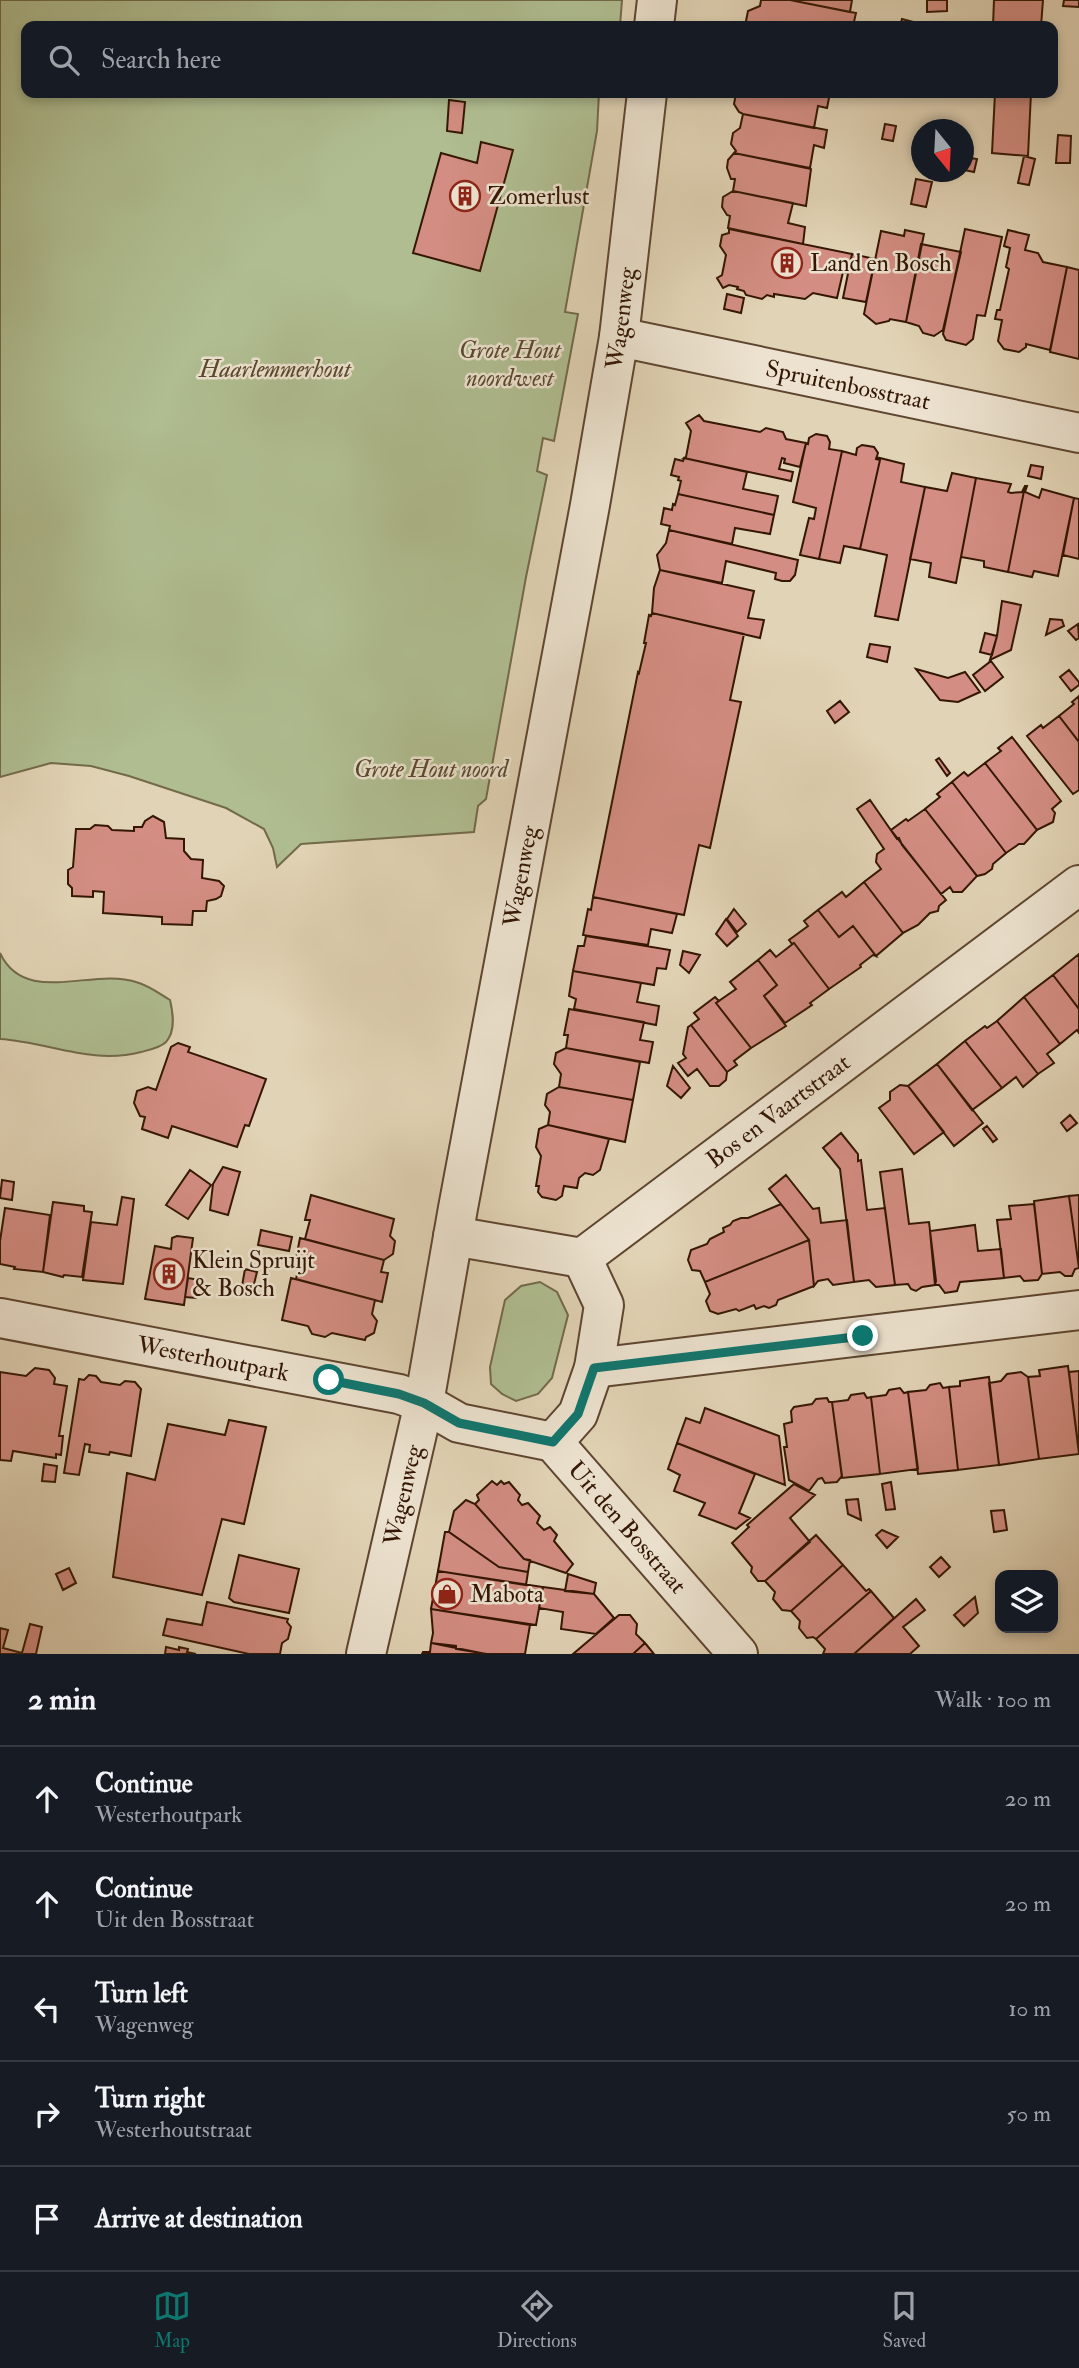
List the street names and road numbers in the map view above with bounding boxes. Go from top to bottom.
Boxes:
street label: Wagenweg [598,265,643,373]
street label: Spruitenbosstraat [763,353,933,418]
street label: Wagenweg [496,822,546,931]
street label: Bos en Vaartstraat [700,1047,857,1175]
street label: Westerhoutpark [134,1329,292,1389]
street label: Wagenweg [376,1441,430,1550]
street label: Uit den Bosstraat [561,1455,693,1600]

